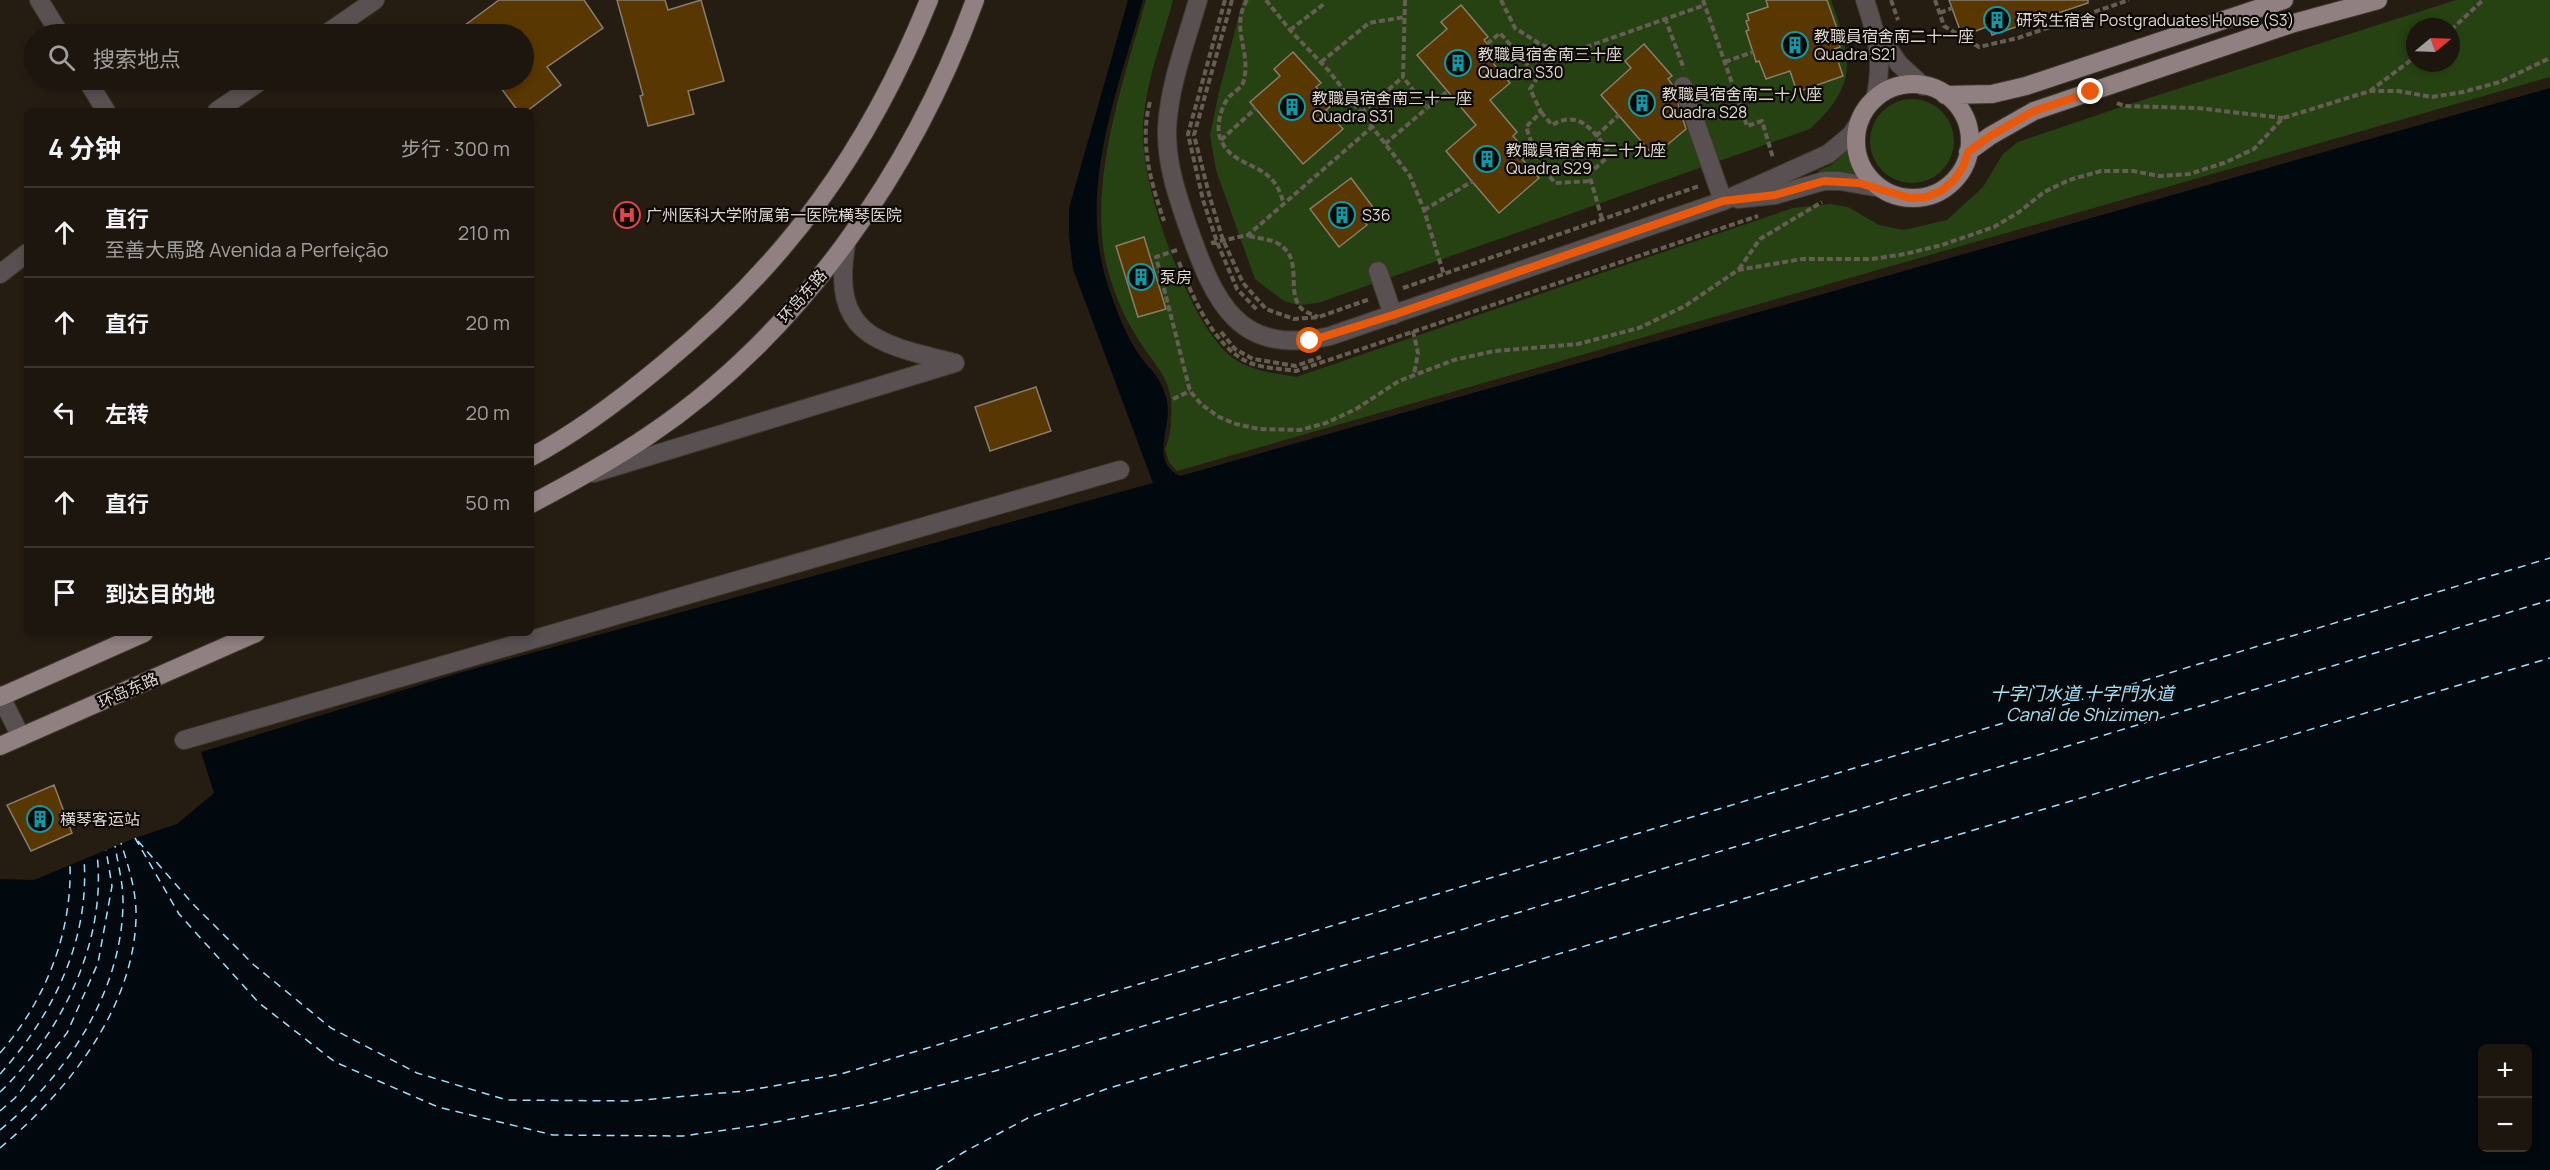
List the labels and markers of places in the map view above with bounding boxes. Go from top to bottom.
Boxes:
building icon: 研究生宿舍 Postgraduates House (S3) [1982,5,2012,35]
place label: 研究生宿舍 Postgraduates House (S3) [2016,9,2294,31]
place label: 教職員宿舍南二十一座 Quadra S21 [1814,25,1974,65]
building icon: 教職員宿舍南二十一座 Quadra S21 [1780,30,1810,60]
place label: 教職員宿舍南三十座 Quadra S30 [1478,43,1622,83]
building icon: 教職員宿舍南三十座 Quadra S30 [1443,48,1473,78]
place label: 教職員宿舍南二十八座 Quadra S28 [1662,83,1822,123]
place label: 教職員宿舍南三十一座 Quadra S31 [1312,87,1472,127]
building icon: 教職員宿舍南二十八座 Quadra S28 [1627,88,1657,118]
building icon: 教職員宿舍南三十一座 Quadra S31 [1277,92,1307,122]
place label: 教職員宿舍南二十九座 Quadra S29 [1506,139,1666,179]
building icon: 教職員宿舍南二十九座 Quadra S29 [1472,144,1502,174]
hospital icon: 广州医科大学附属第一医院横琴医院 [612,200,642,230]
building icon: S36 [1327,200,1357,230]
place label: 广州医科大学附属第一医院横琴医院 [646,204,902,226]
place label: S36 [1362,204,1391,226]
building icon: 泵房 [1126,262,1156,292]
place label: 泵房 [1160,266,1192,288]
building icon: 横琴客运站 [25,804,55,834]
place label: 横琴客运站 [60,808,140,830]

